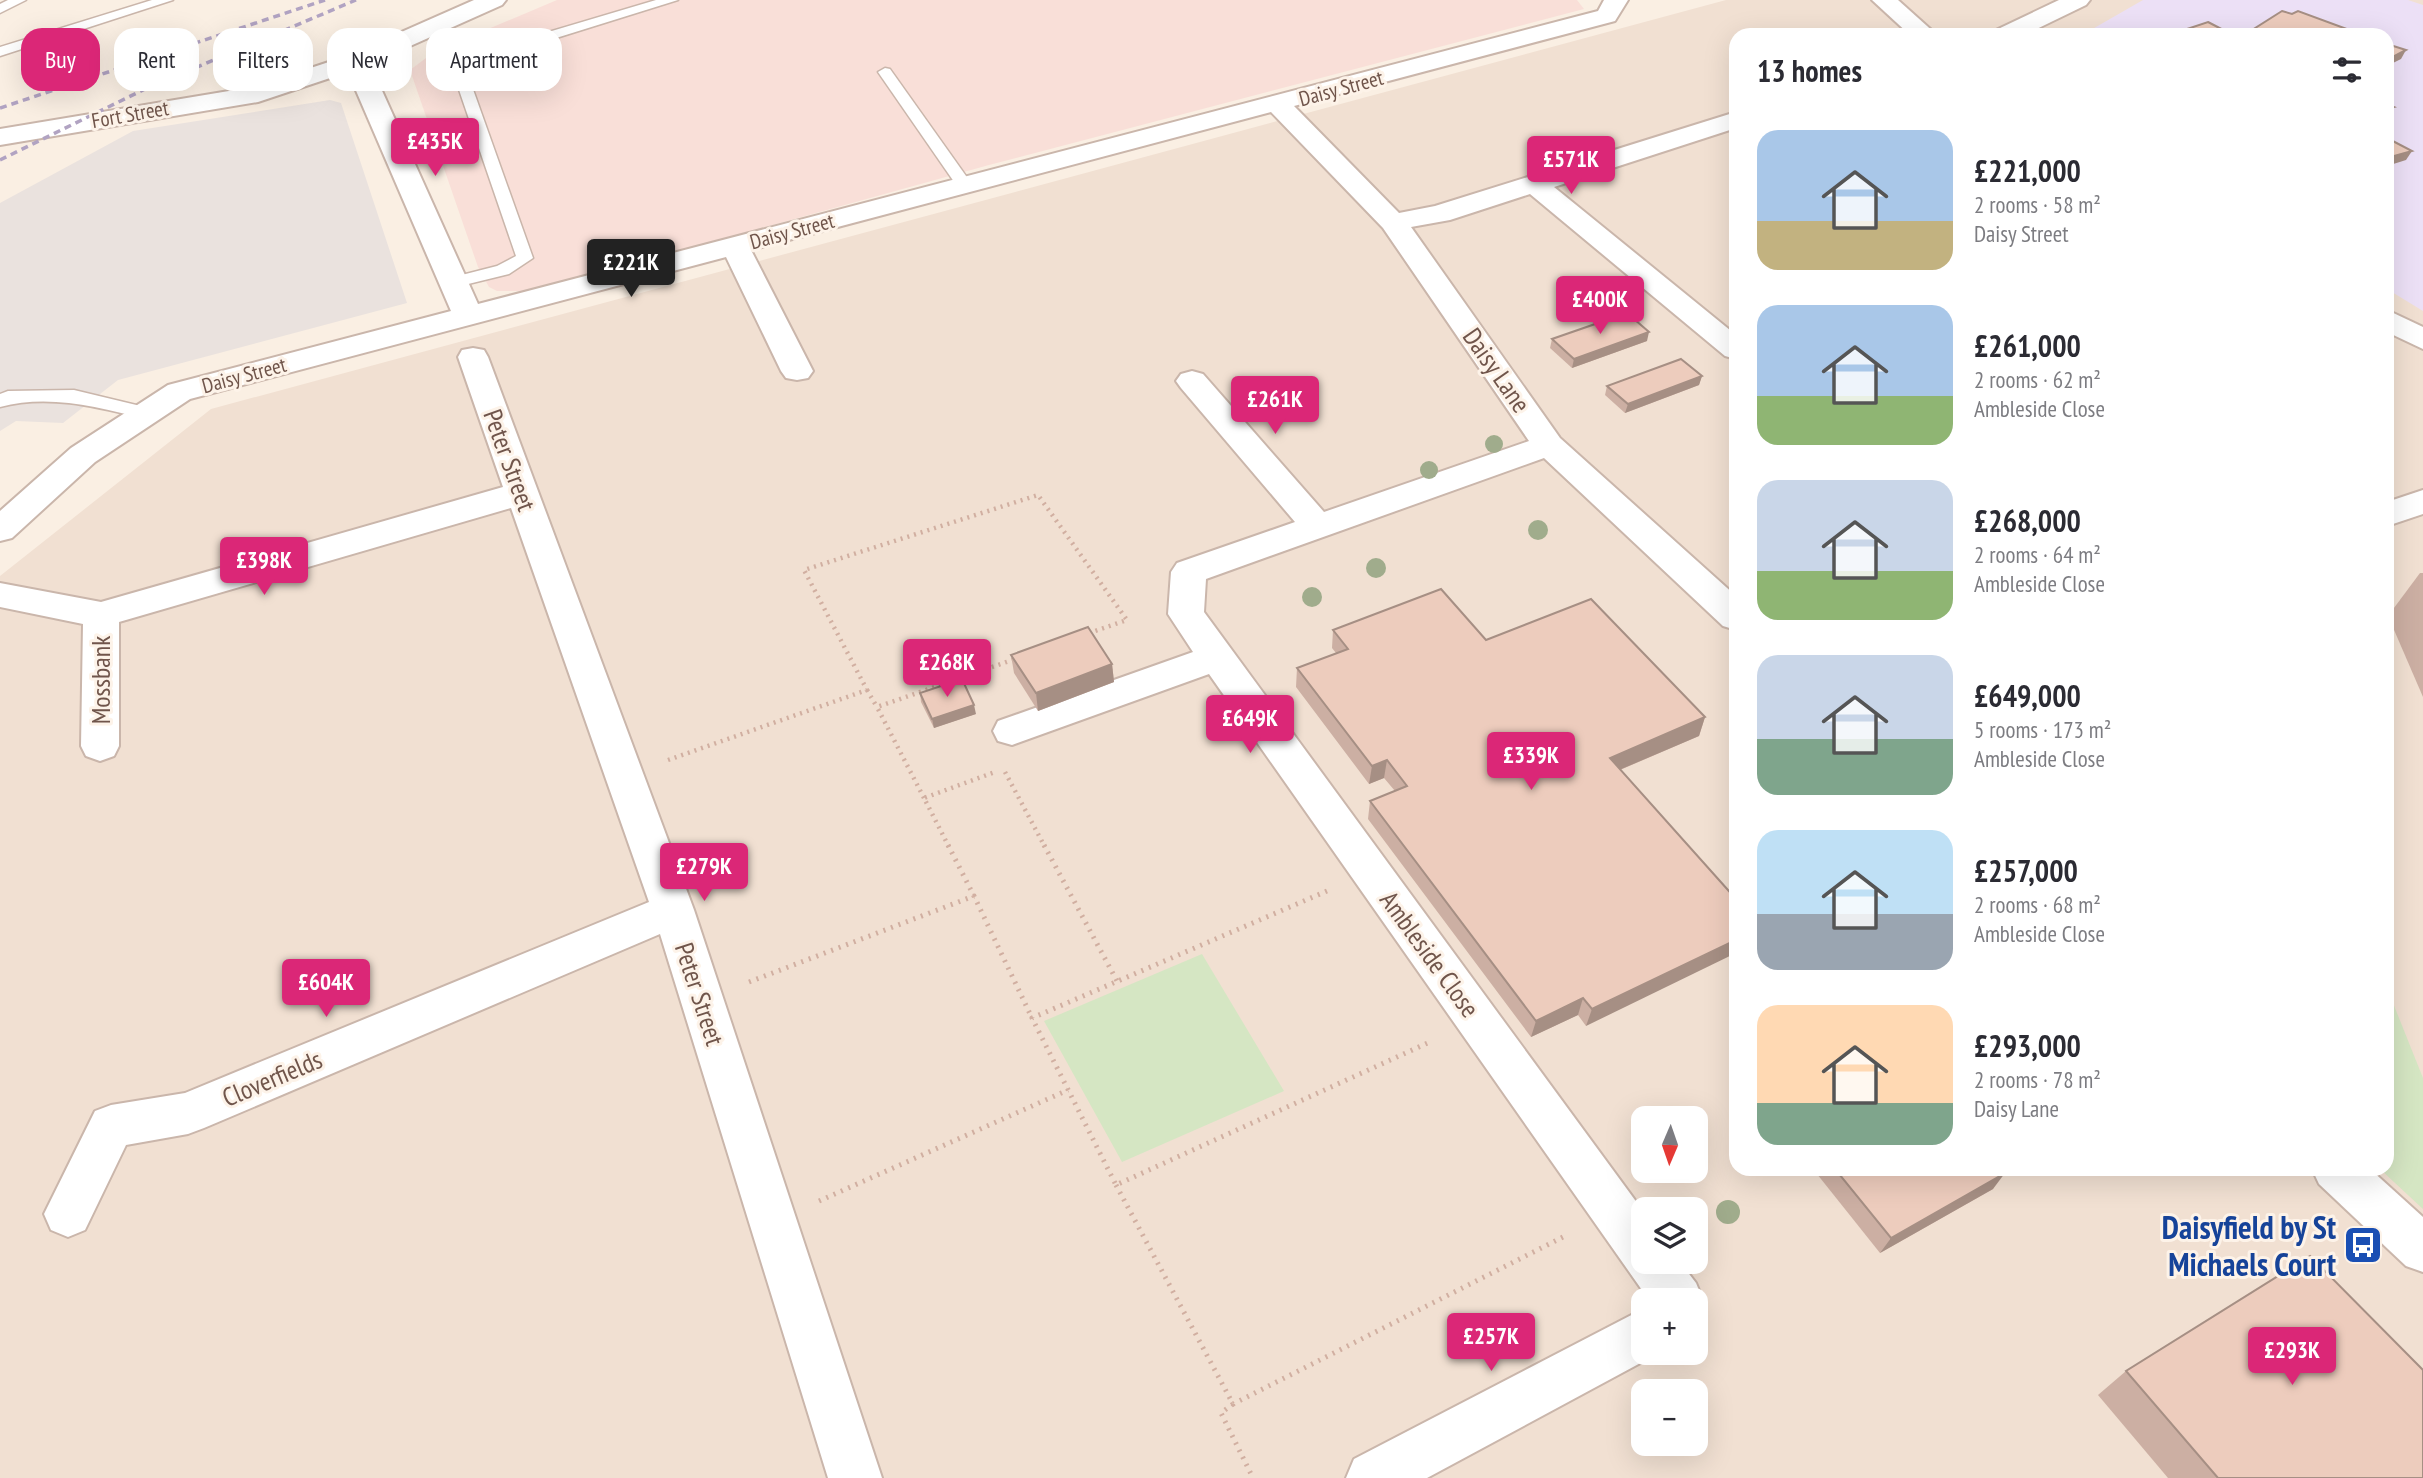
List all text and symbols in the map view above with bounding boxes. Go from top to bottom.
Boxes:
chip: Buy [21,28,100,91]
chip: Rent [114,28,199,91]
chip: Filters [213,28,313,91]
chip: New [327,28,412,91]
chip: Apartment [426,28,562,91]
text: 13 homes [1757,51,1862,90]
icon: filters [2328,51,2366,89]
street label: Daisy Street [1296,64,1386,112]
street label: Fort Street [89,94,171,134]
pin: £435K [386,118,484,178]
text: £435K [407,126,463,155]
pin: £571K [1522,136,1620,196]
text: £571K [1543,144,1599,173]
text: £221,000 [1974,151,2081,190]
icon: home [1813,158,1897,242]
text: 2 rooms · 58 m² [1974,190,2101,219]
street label: Daisy Street [747,207,837,255]
text: Daisy Street [1974,219,2069,248]
pin: £221K [582,240,680,299]
text: £221K [603,247,659,276]
pin: £400K [1551,276,1649,336]
text: £400K [1572,284,1628,313]
street label: Daisy Lane [1456,321,1538,419]
text: £261,000 [1974,326,2081,365]
icon: home [1813,333,1897,417]
street label: Daisy Street [199,351,289,399]
text: 2 rooms · 62 m² [1974,365,2101,394]
pin: £261K [1226,376,1324,436]
text: £261K [1247,384,1303,413]
text: Ambleside Close [1974,394,2105,423]
street label: Peter Street [476,405,544,515]
text: £268,000 [1974,501,2081,540]
icon: home [1813,508,1897,592]
pin: £398K [215,538,313,597]
text: 2 rooms · 64 m² [1974,540,2101,569]
text: £398K [236,545,292,574]
text: Ambleside Close [1974,569,2105,598]
street label: Mossbank [84,636,117,724]
pin: £268K [898,640,996,699]
text: £268K [919,647,975,676]
text: £649,000 [1974,676,2081,715]
icon: home [1813,683,1897,767]
pin: £649K [1201,696,1299,755]
text: £649K [1222,703,1278,732]
text: 5 rooms · 173 m² [1974,715,2111,744]
pin: £339K [1482,732,1580,792]
text: £339K [1503,740,1559,769]
text: Ambleside Close [1974,744,2105,773]
pin: £279K [655,844,753,903]
text: £279K [676,851,732,880]
text: £257,000 [1974,851,2078,890]
icon: home [1813,858,1897,942]
street label: Ambleside Close [1373,884,1487,1024]
text: 2 rooms · 68 m² [1974,890,2101,919]
text: Ambleside Close [1974,919,2105,948]
street label: Peter Street [668,939,732,1049]
pin: £604K [277,960,375,1019]
text: £604K [298,967,354,996]
text: £293,000 [1974,1026,2081,1065]
icon: home [1813,1033,1897,1117]
street label: Cloverfields [217,1042,327,1114]
text: 2 rooms · 78 m² [1974,1065,2101,1094]
text: Daisy Lane [1974,1094,2059,1123]
north arrow [1631,1106,1708,1183]
map controls [1631,1106,1708,1456]
button: layers [1631,1197,1708,1274]
place label: Daisyfield by St Michaels Court [2162,1206,2337,1285]
bus stop icon: Daisyfield by St Michaels Court [2342,1224,2384,1266]
button: + [1631,1288,1708,1365]
pin: £257K [1442,1314,1540,1373]
text: £257K [1463,1321,1519,1350]
pin: £293K [2243,1328,2341,1387]
text: £293K [2264,1335,2320,1364]
button: − [1631,1379,1708,1456]

